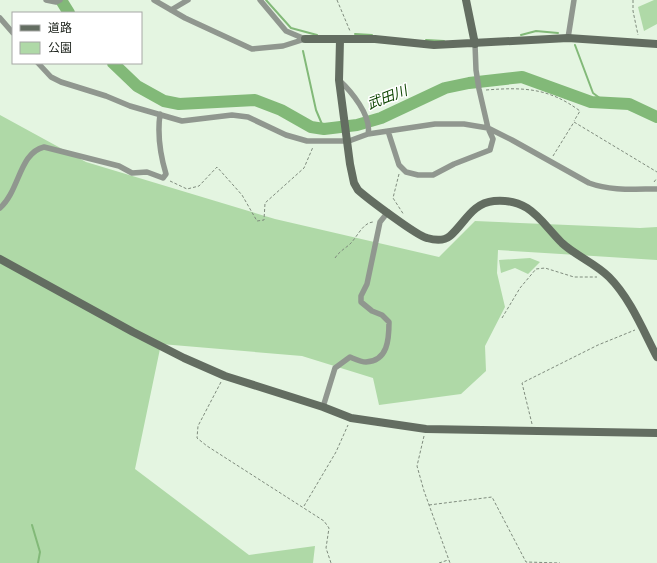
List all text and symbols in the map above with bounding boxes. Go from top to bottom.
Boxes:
legend [12,12,142,64]
text: 道路 [48,20,72,35]
text: 公園 [48,40,72,55]
water label: 武田川 [364,80,411,112]

